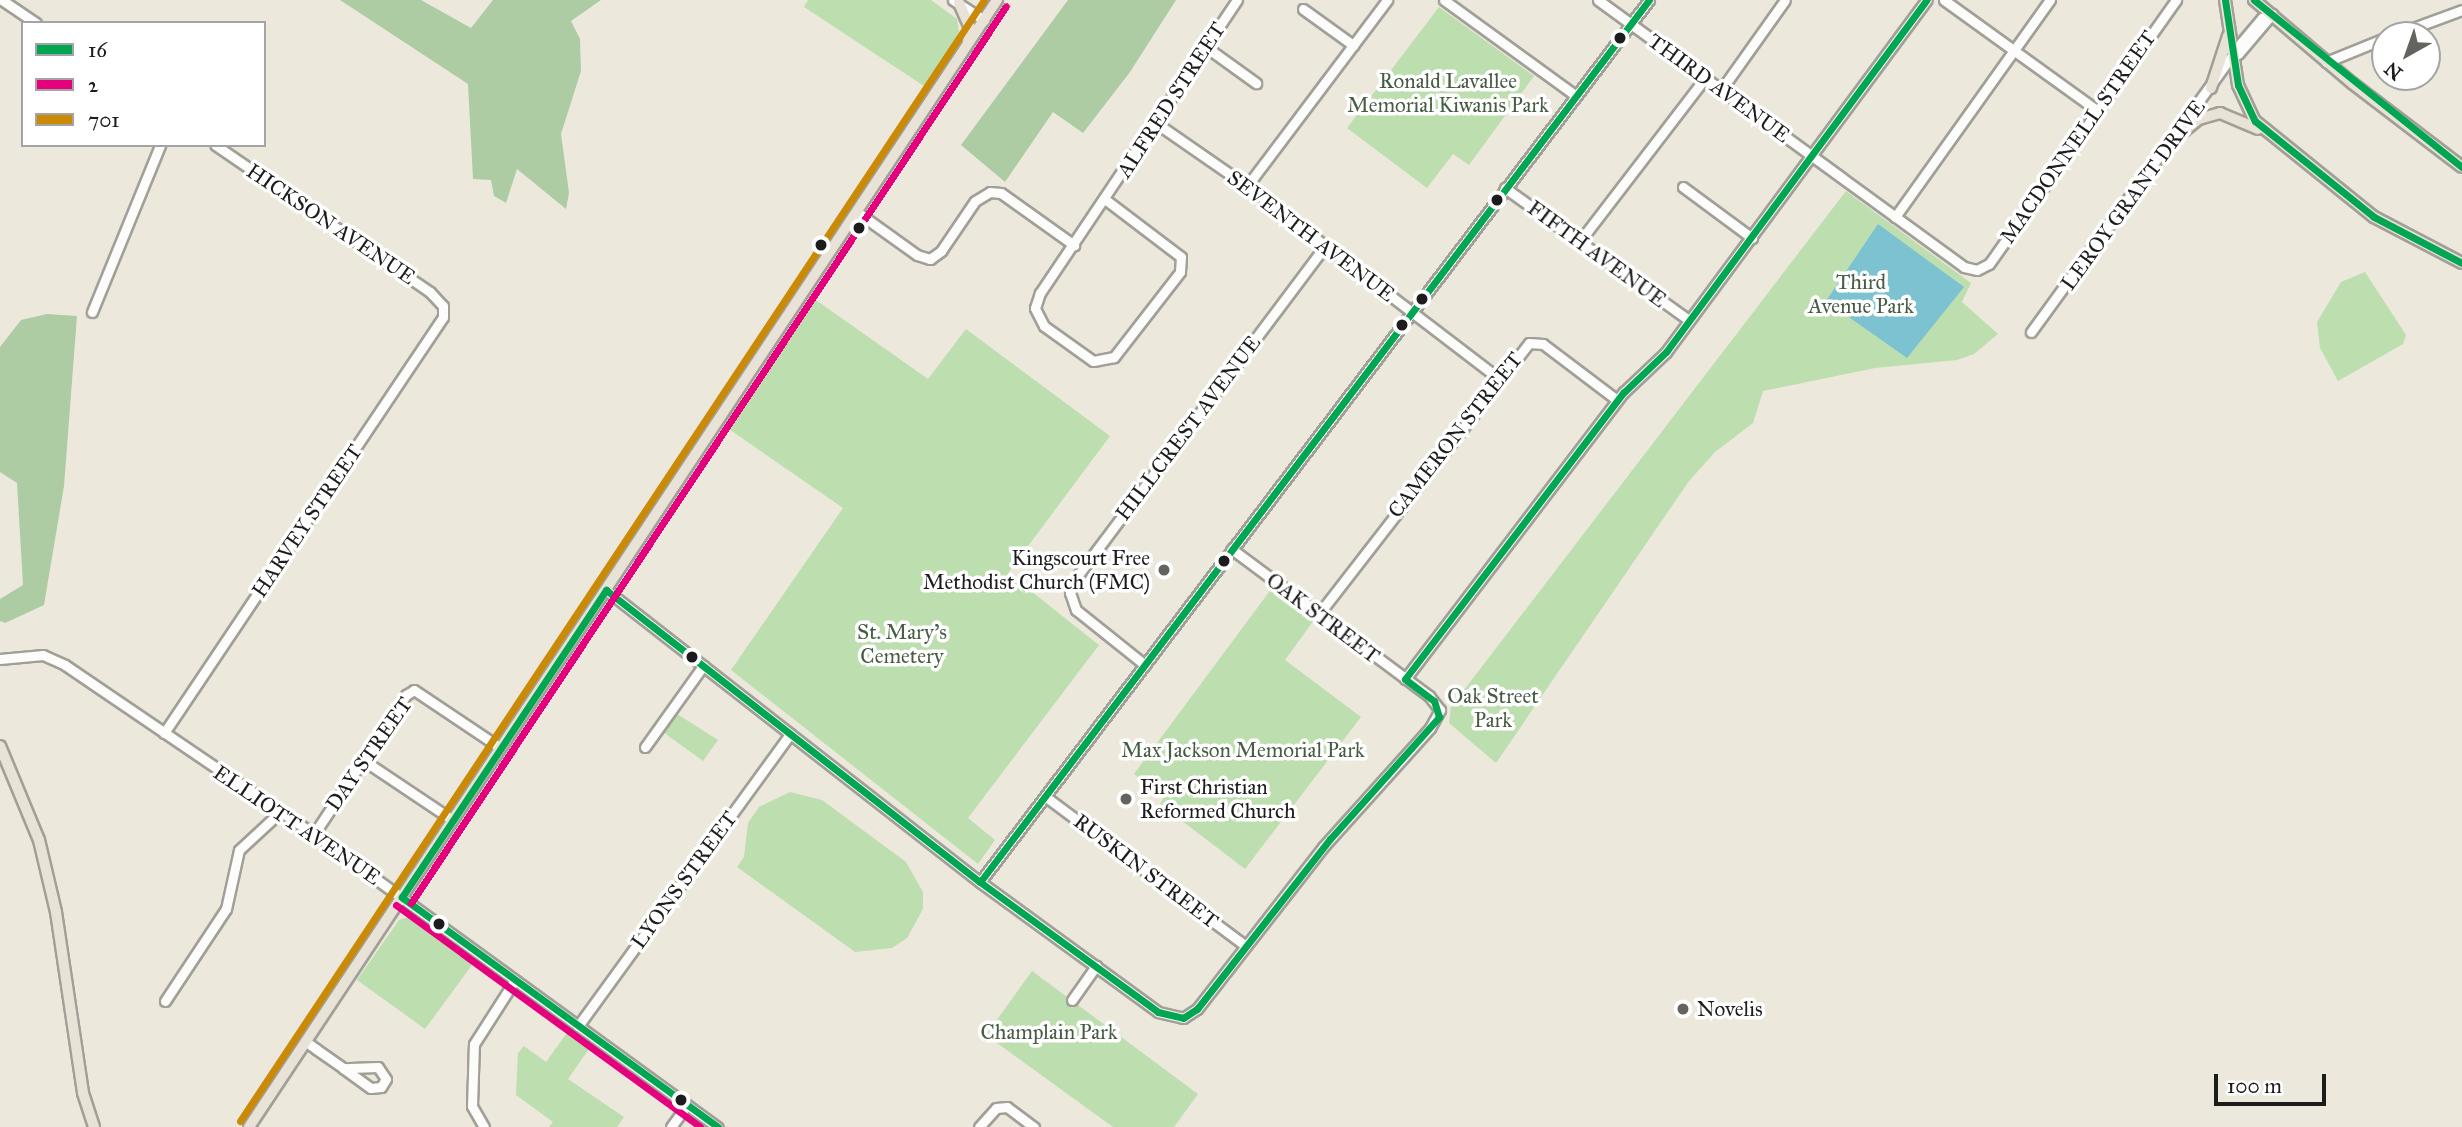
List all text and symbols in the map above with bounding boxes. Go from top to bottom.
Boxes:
street label: ALFRED STREET [1111,18,1231,182]
legend [21,21,266,147]
north arrow [2371,21,2441,91]
street label: MACDONNELL STREET [1995,26,2161,248]
street label: THIRD AVENUE [1643,28,1795,148]
unlabelled marker [1613,31,1627,45]
text: 16 [88,37,107,63]
text: N [2380,57,2407,85]
park label: Ronald Lavallee Memorial Kiwanis Park [1347,68,1549,118]
text: 2 [88,72,98,98]
street label: LEROY GRANT DRIVE [2055,95,2211,295]
text: 701 [88,107,120,133]
street label: HICKSON AVENUE [242,158,420,290]
street label: SEVENTH AVENUE [1222,165,1400,307]
unlabelled marker [1490,193,1504,207]
street label: FIFTH AVENUE [1523,195,1671,313]
unlabelled marker [852,221,866,235]
unlabelled marker [814,238,828,252]
park label: Third Avenue Park [1808,269,1914,319]
unlabelled marker [1415,292,1429,306]
unlabelled marker [1395,318,1409,332]
street label: HILLCREST AVENUE [1110,331,1266,525]
street label: CAMERON STREET [1383,347,1527,523]
street label: HARVEY STREET [246,440,368,602]
place label: Kingscourt Free Methodist Church (FMC) [923,545,1150,595]
unlabelled marker [1217,554,1231,568]
marker: Kingscourt Free Methodist Church (FMC) [1156,562,1172,578]
street label: OAK STREET [1261,567,1385,669]
park label: St. Mary's Cemetery [857,619,947,669]
unlabelled marker [685,650,699,664]
park label: Oak Street Park [1447,683,1539,733]
street label: DAY STREET [320,692,418,816]
park label: Max Jackson Memorial Park [1121,737,1365,763]
street label: ELLIOTT AVENUE [209,760,385,890]
place label: First Christian Reformed Church [1140,774,1296,824]
marker: First Christian Reformed Church [1118,791,1134,807]
street label: LYONS STREET [626,806,742,954]
street label: RUSKIN STREET [1069,808,1223,934]
unlabelled marker [432,917,446,931]
place label: Novelis [1697,996,1763,1022]
marker: Novelis [1675,1001,1691,1017]
park label: Champlain Park [980,1019,1118,1045]
scale bar [2217,1060,2329,1104]
text: 100 m [2227,1073,2282,1099]
unlabelled marker [674,1093,688,1107]

